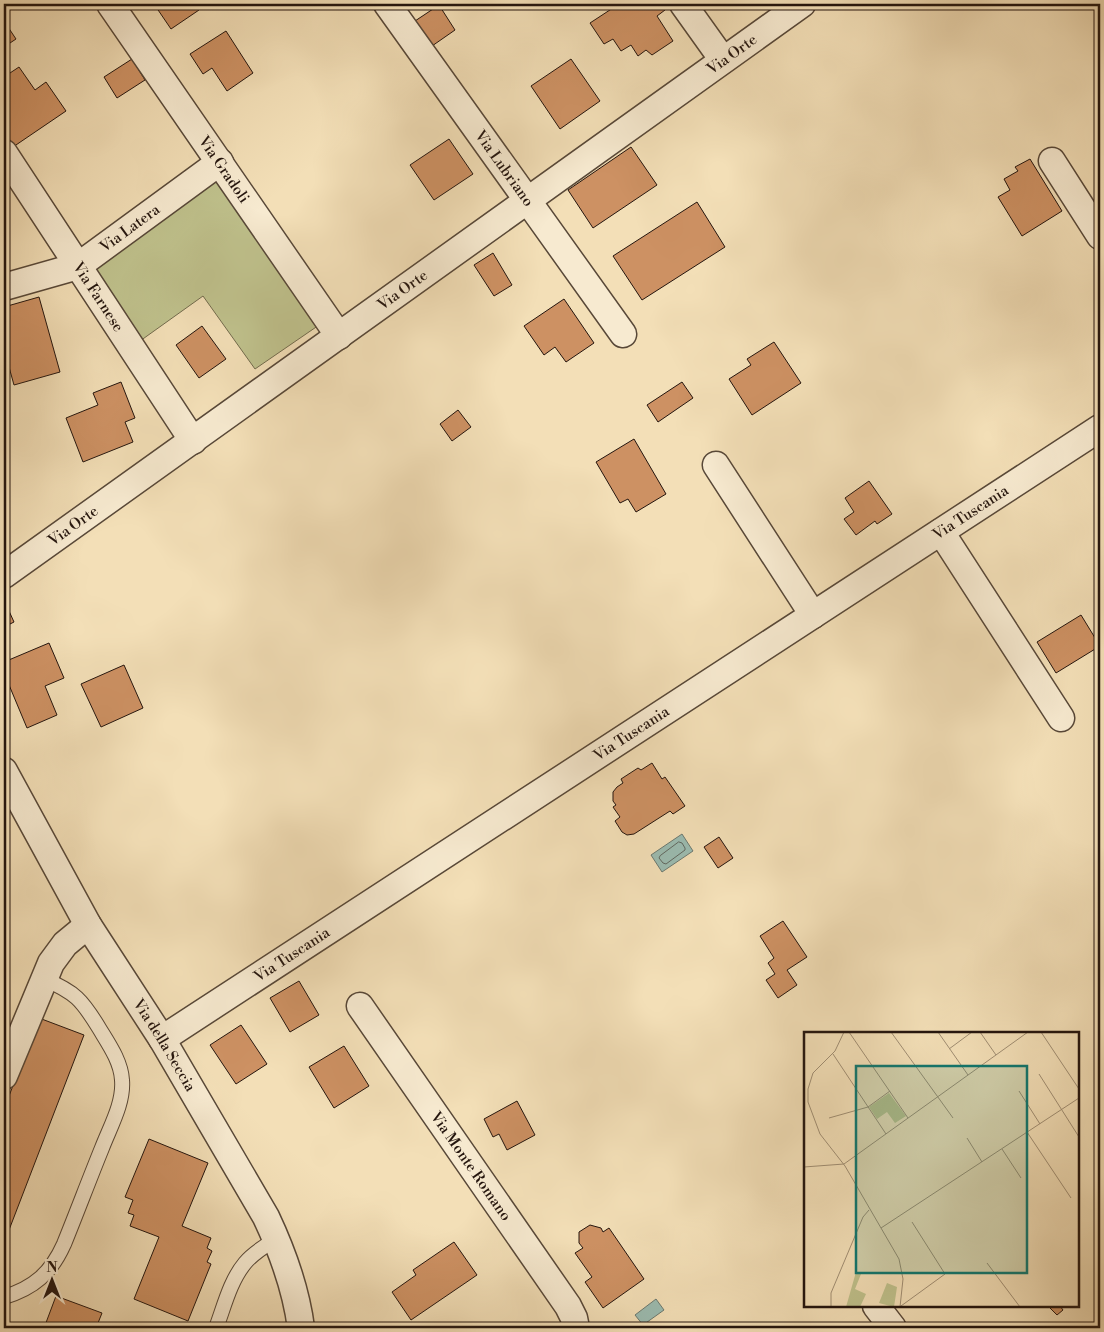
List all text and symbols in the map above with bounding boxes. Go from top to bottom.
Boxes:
street label: Via Orte [703,30,761,79]
street label: Via Lubriano [470,126,538,210]
street label: Via Gradoli [193,132,253,207]
street label: Via Latera [95,200,164,257]
street label: Via Farnese [68,258,128,336]
street label: Via Orte [373,266,431,315]
street label: Via Tuscania [929,481,1013,545]
street label: Via Orte [44,502,102,551]
street label: Via Tuscania [589,702,673,766]
street label: Via Tuscania [250,923,334,987]
street label: Via della Seccia [128,995,200,1096]
inset map [804,1032,1079,1307]
street label: Via Monte Romano [426,1107,515,1225]
north arrow [28,1254,78,1304]
text: N [46,1259,58,1277]

